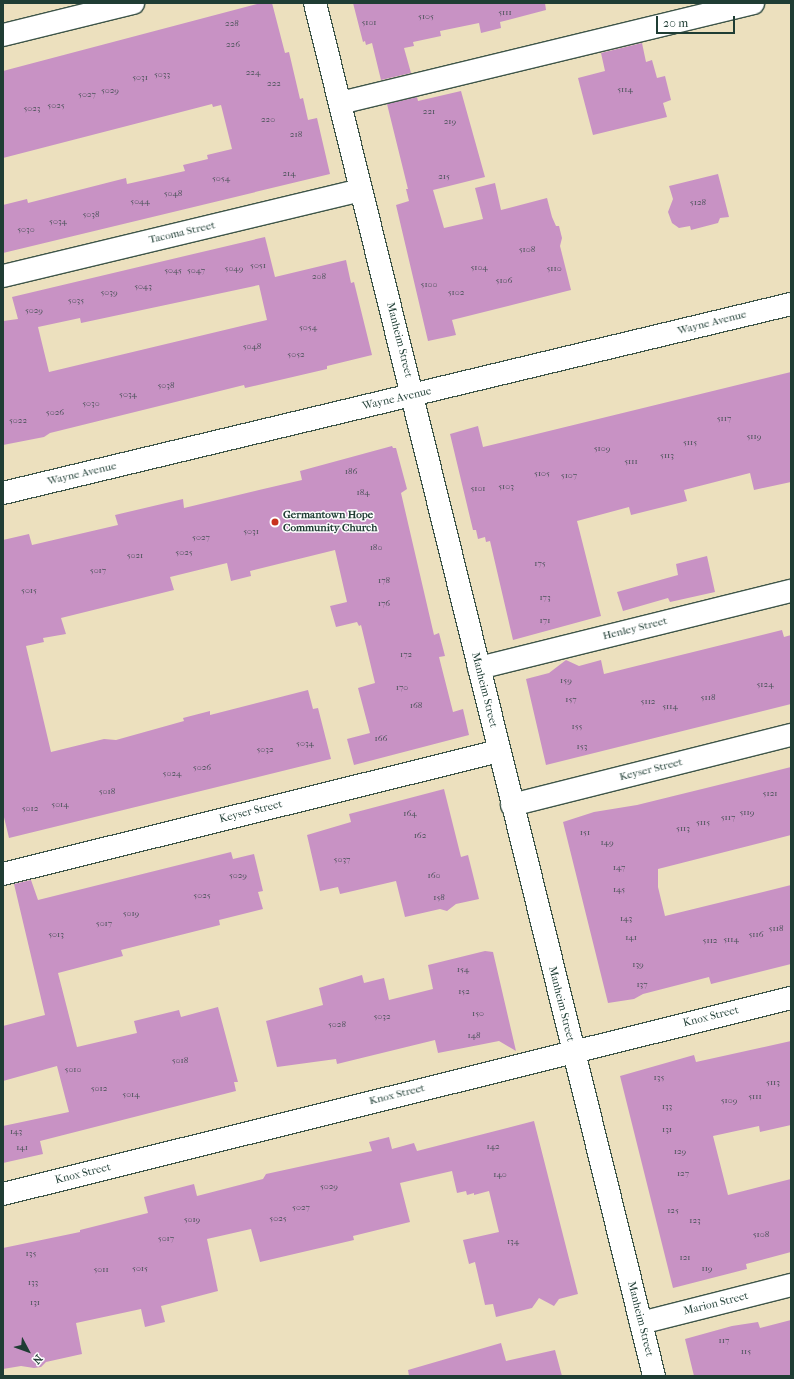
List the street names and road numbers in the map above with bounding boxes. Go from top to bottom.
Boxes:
street label: Tacoma Street [148,219,216,247]
street label: Manheim Street [383,301,415,379]
street label: Wayne Avenue [676,308,748,338]
street label: Wayne Avenue [361,385,433,413]
street label: Wayne Avenue [46,460,118,488]
street label: Henley Street [601,615,669,643]
street label: Manheim Street [468,651,500,729]
street label: Keyser Street [618,756,684,784]
street label: Keyser Street [218,798,284,826]
street label: Manheim Street [545,965,577,1043]
street label: Knox Street [682,1004,740,1030]
street label: Knox Street [368,1082,426,1108]
street label: Knox Street [54,1161,112,1187]
street label: Manheim Street [624,1280,656,1358]
street label: Marion Street [682,1290,750,1318]

